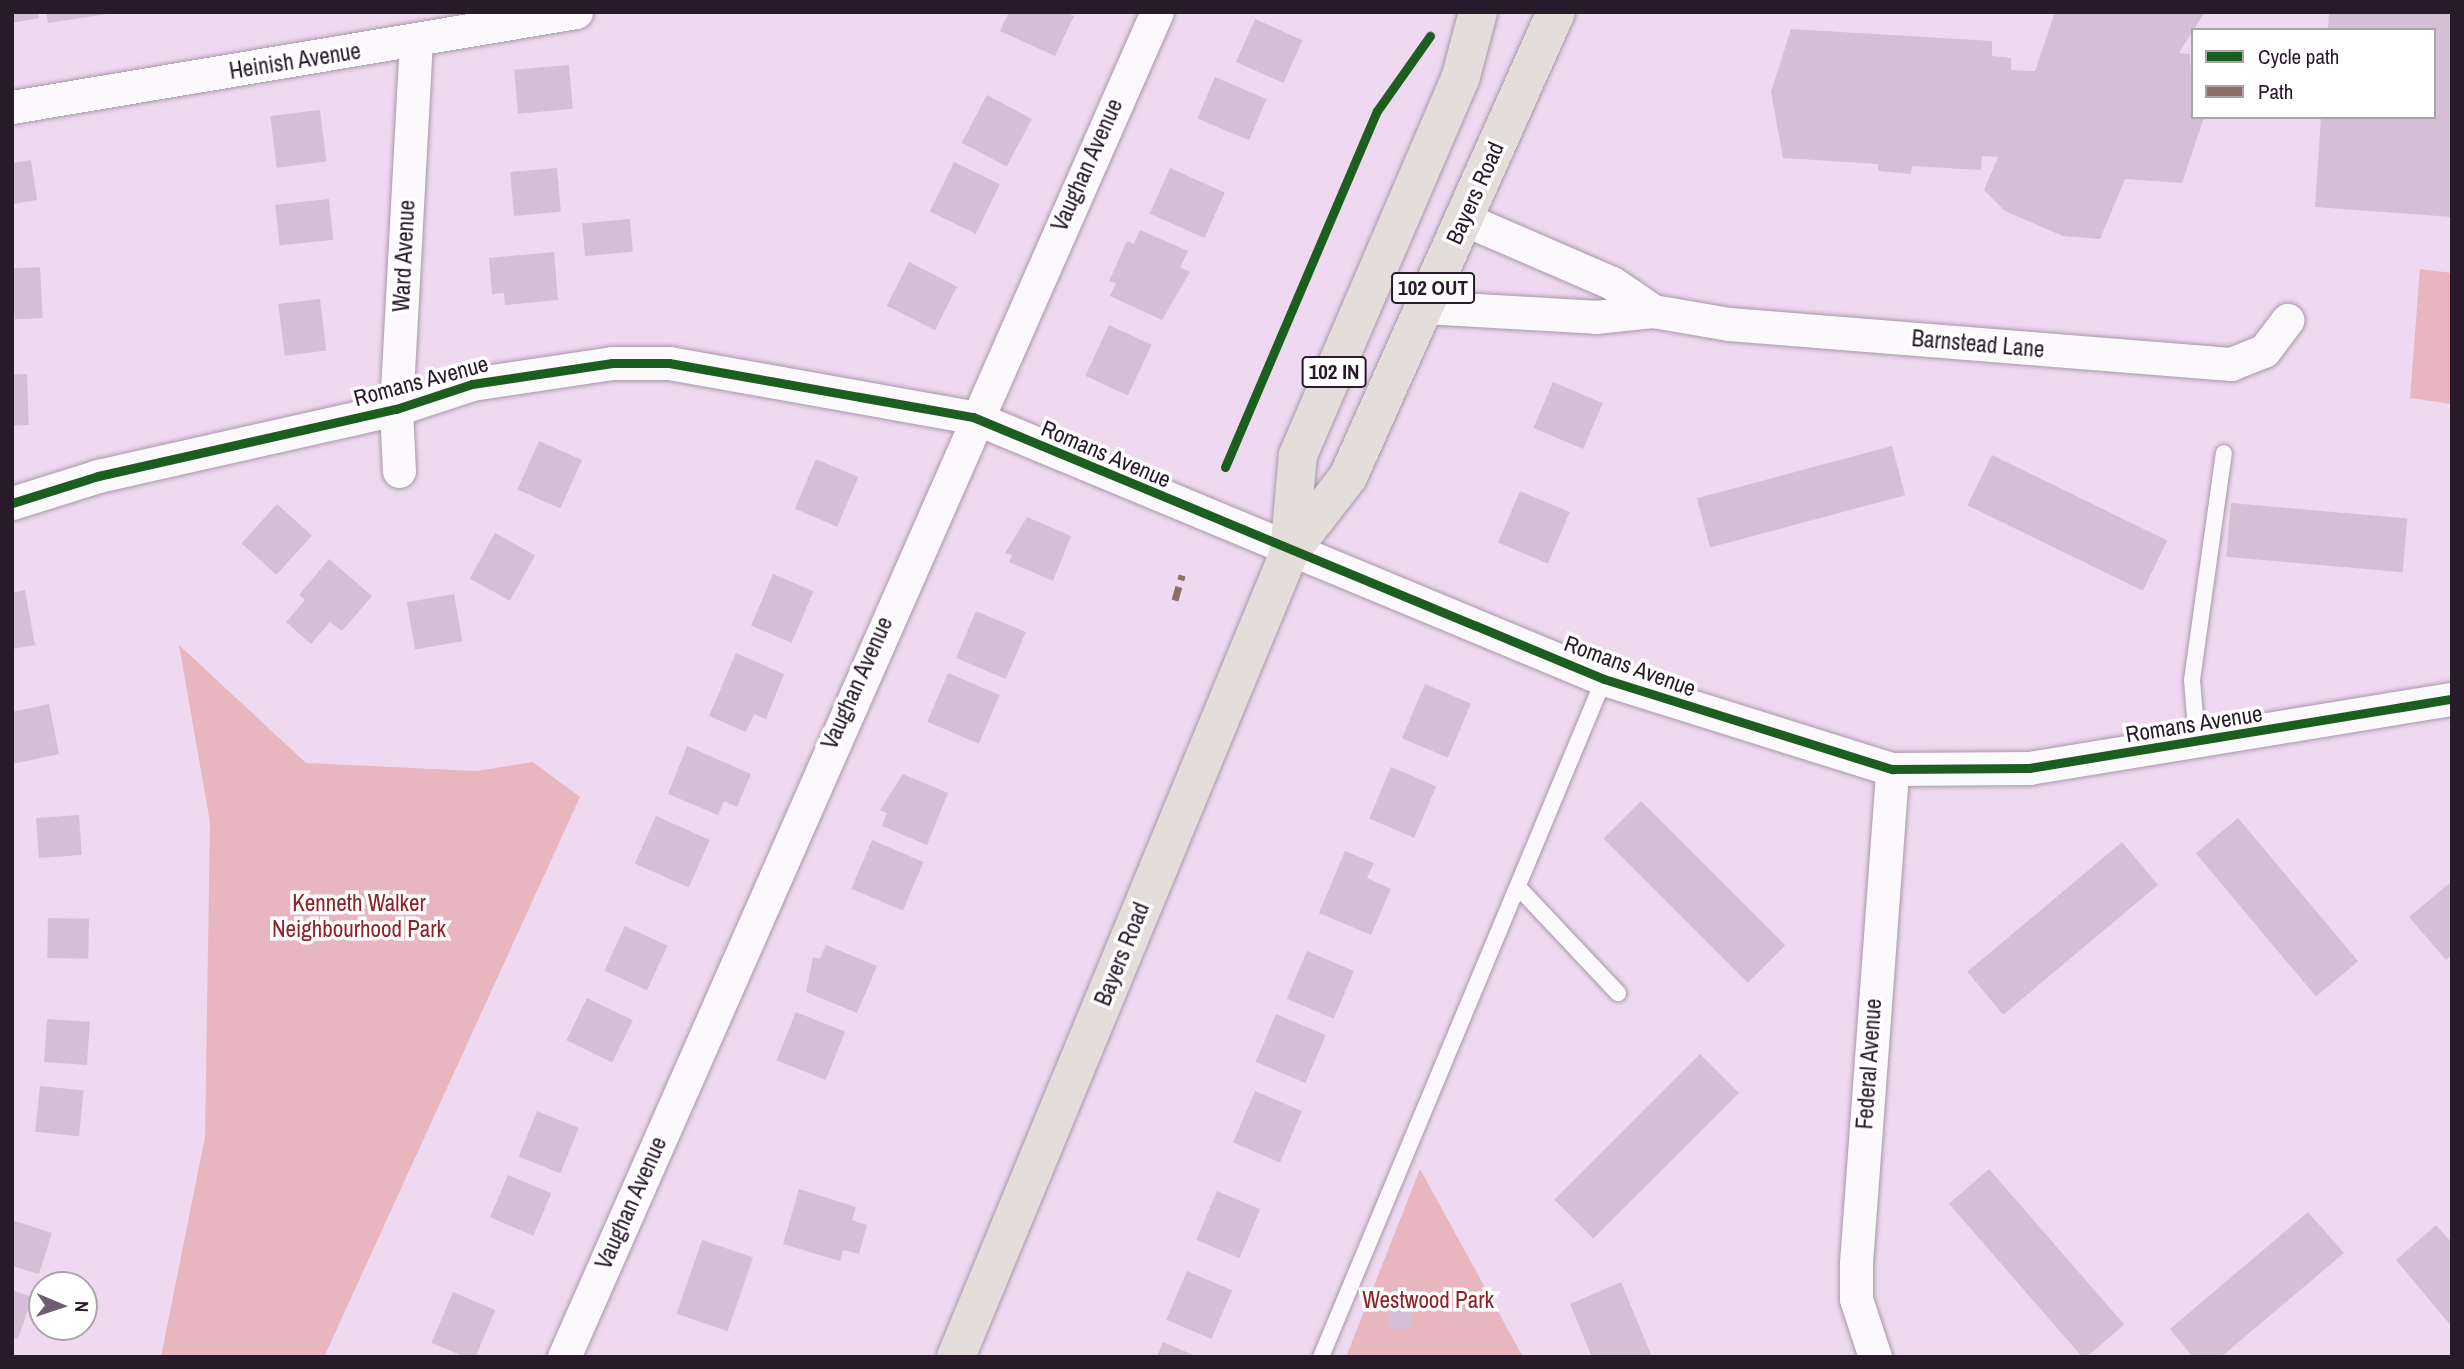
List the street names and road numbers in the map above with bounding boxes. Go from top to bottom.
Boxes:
street label: Heinish Avenue [227,37,363,85]
street label: Vaughan Avenue [1045,94,1129,236]
street label: Bayers Road [1440,138,1510,248]
street label: Ward Avenue [387,199,421,313]
road number: 102 OUT [1391,270,1475,306]
street label: Barnstead Lane [1910,324,2046,364]
street label: Romans Avenue [350,350,492,412]
road number: 102 IN [1301,354,1367,390]
street label: Romans Avenue [1037,414,1175,494]
street label: Vaughan Avenue [815,612,899,754]
street label: Romans Avenue [1560,629,1700,703]
street label: Romans Avenue [2123,699,2265,749]
street label: Bayers Road [1089,898,1155,1010]
street label: Federal Avenue [1851,997,1887,1131]
street label: Vaughan Avenue [589,1132,673,1274]

